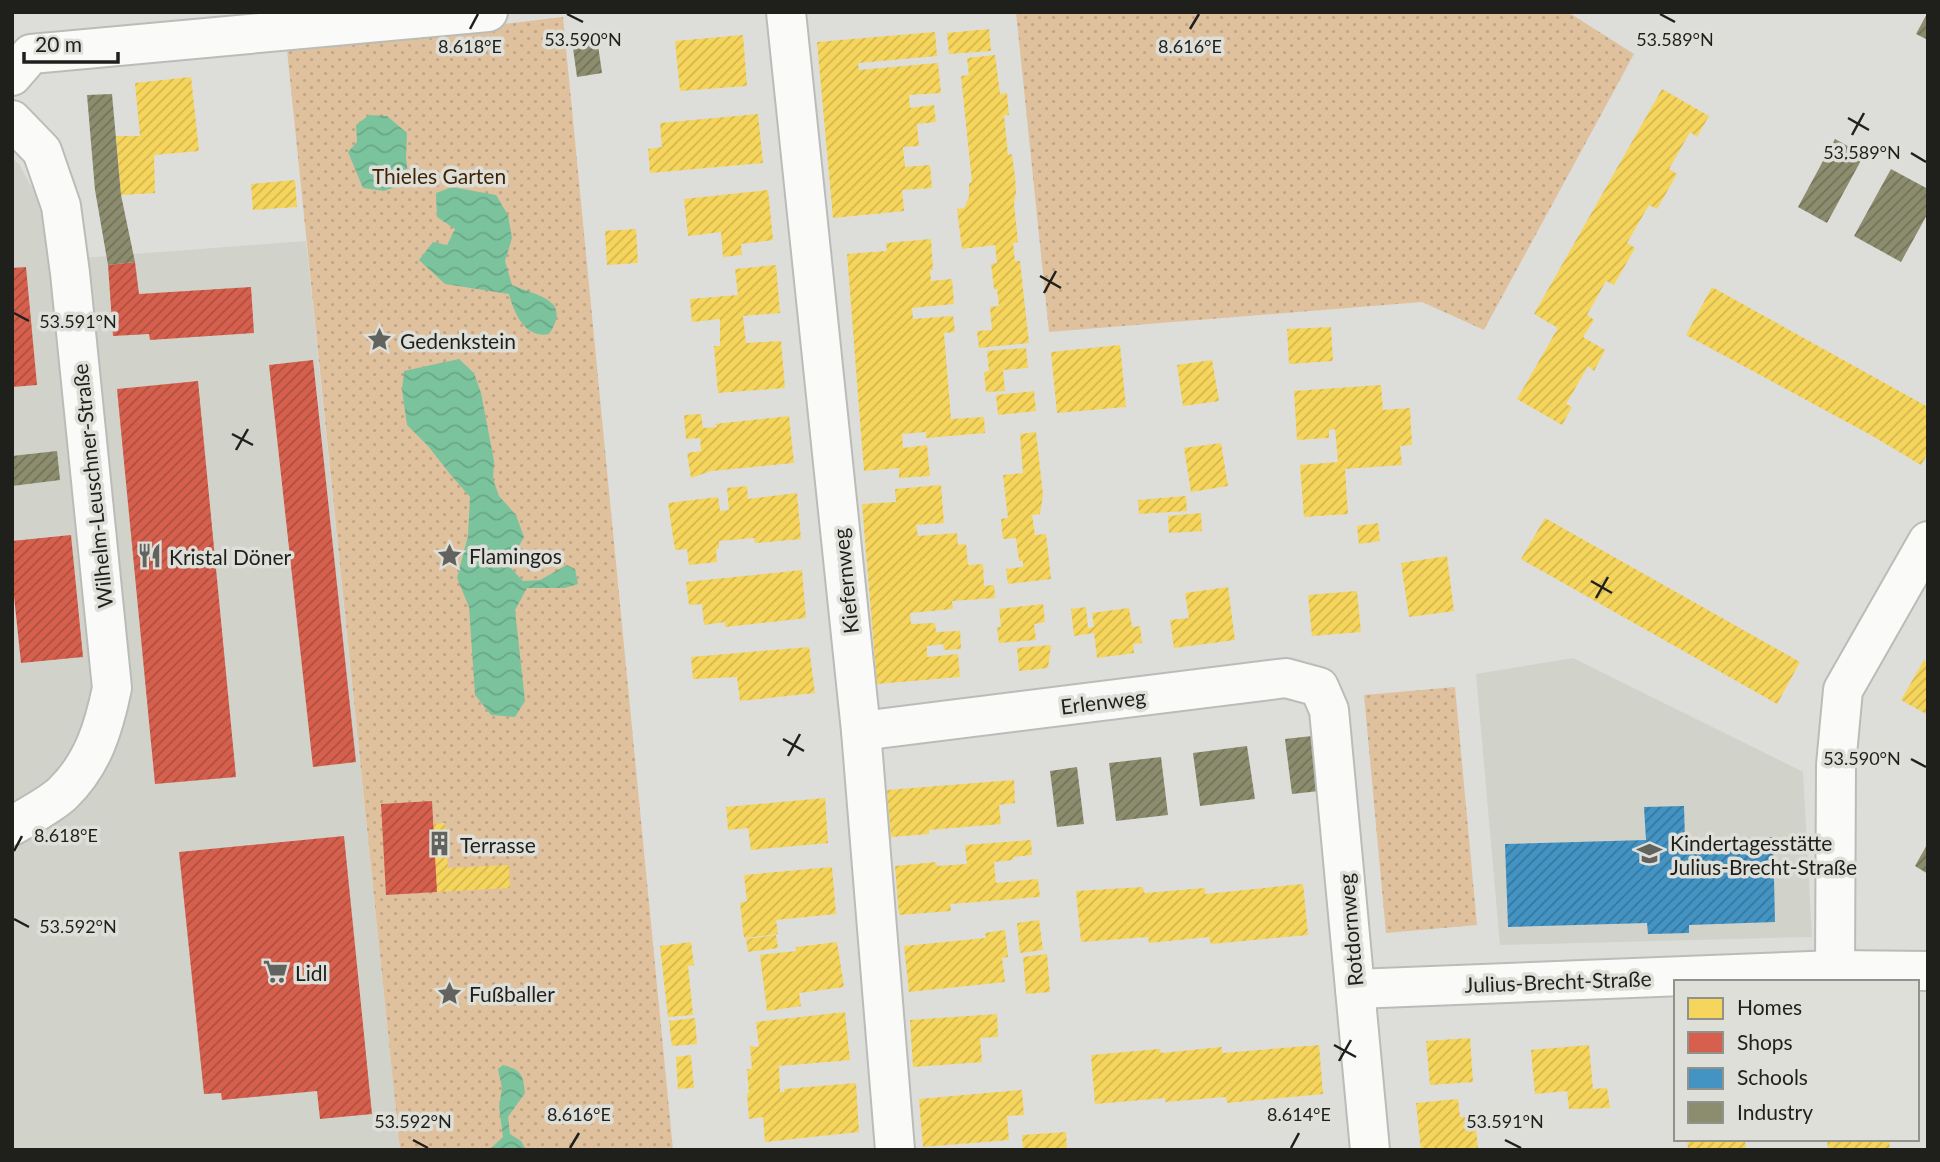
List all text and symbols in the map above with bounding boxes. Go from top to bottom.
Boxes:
scale bar [24,21,119,65]
text: 53.590°N [544,28,622,50]
text: 53.589°N [1636,28,1714,50]
text: 20 m [35,31,82,56]
text: 8.618°E [438,35,502,57]
text: 8.616°E [1158,35,1222,57]
text: 53.589°N [1823,141,1901,163]
park label: Thieles Garten [372,163,506,188]
text: 53.591°N [39,310,117,332]
place icon: Gedenkstein [366,326,394,354]
place label: Gedenkstein [400,328,516,353]
street label: Wilhelm-Leuschner-Straße [67,363,117,609]
street label: Kiefernweg [827,527,863,635]
place icon: Flamingos [435,541,463,569]
restaurant icon: Kristal Döner [135,542,163,570]
place label: Flamingos [469,543,562,568]
place label: Kristal Döner [169,544,292,569]
street label: Erlenweg [1059,683,1147,719]
text: 53.590°N [1823,747,1901,769]
text: 8.618°E [34,824,98,846]
building icon: Terrasse [426,830,454,858]
place label: Kindertagesstätte Julius-Brecht-Straße [1670,830,1857,879]
place label: Terrasse [460,832,536,857]
school or university icon: Kindertagesstätte Julius-Brecht-Straße [1636,840,1664,868]
street label: Rotdornweg [1333,873,1367,987]
text: 53.592°N [39,915,117,937]
supermarket icon: Lidl [261,958,289,986]
place label: Lidl [295,960,328,985]
street label: Julius-Brecht-Straße [1464,965,1652,997]
place icon: Fußballer [435,979,463,1007]
legend [1674,980,1919,1141]
place label: Fußballer [469,981,555,1006]
text: Homes [1737,994,1802,1019]
text: Shops [1737,1029,1793,1054]
text: Schools [1737,1064,1808,1089]
text: Industry [1737,1099,1813,1124]
text: 8.616°E [547,1103,611,1125]
text: 8.614°E [1267,1103,1331,1125]
text: 53.592°N [374,1110,452,1132]
text: 53.591°N [1466,1110,1544,1132]

